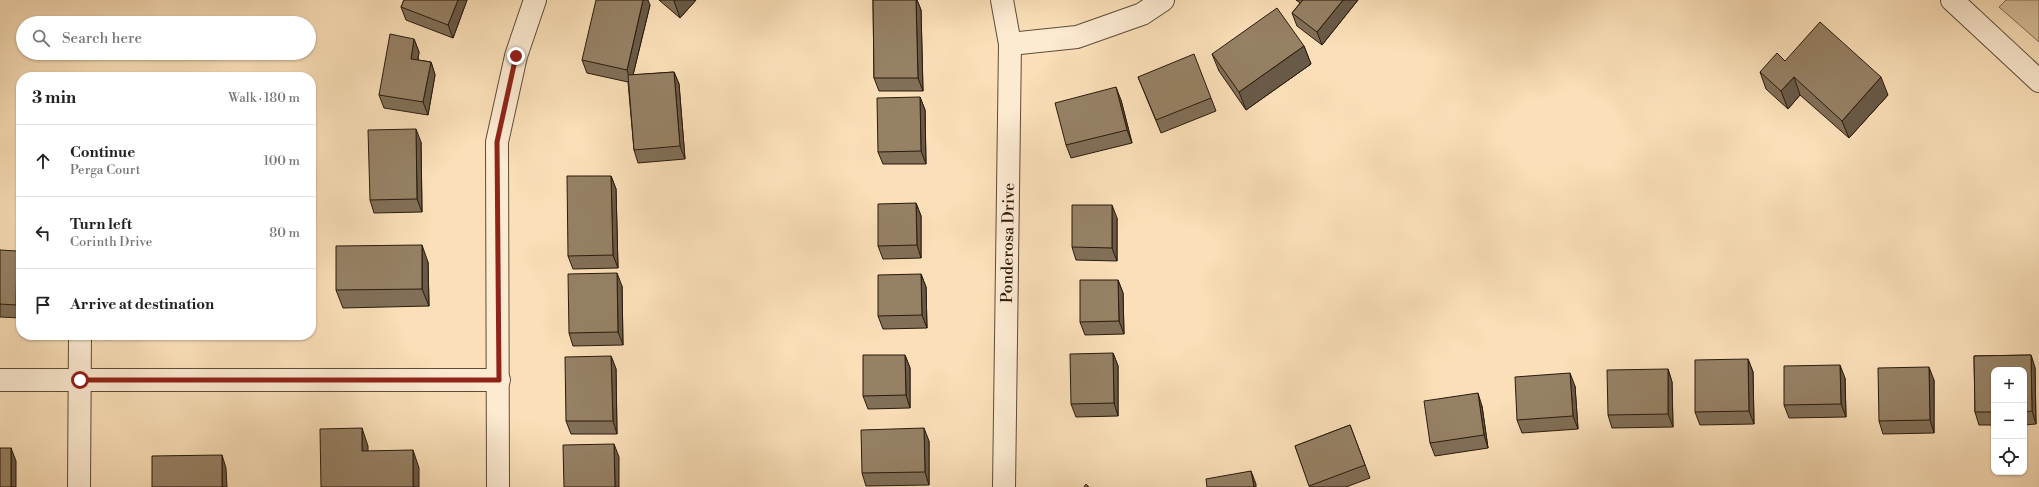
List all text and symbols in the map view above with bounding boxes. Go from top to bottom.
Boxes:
search box [16,16,316,60]
icon: search [30,27,52,49]
text: Search here [62,29,142,48]
route end [507,47,525,65]
text: 3 min [32,87,76,109]
text: Walk · 180 m [228,90,300,106]
text: Continue [70,143,135,162]
icon: ahead [32,150,54,172]
text: 100 m [264,153,300,169]
text: Perga Court [70,162,140,178]
street label: Ponderosa Drive [997,183,1019,303]
text: Turn left [70,215,132,234]
icon: left [32,222,54,244]
text: 80 m [269,225,300,241]
text: Corinth Drive [70,234,152,250]
icon: arrive [32,294,54,316]
text: Arrive at destination [70,295,214,314]
map controls [1991,367,2027,475]
button: + [1991,367,2027,403]
route start [71,371,89,389]
button: − [1991,403,2027,439]
button: locate [1991,439,2027,475]

